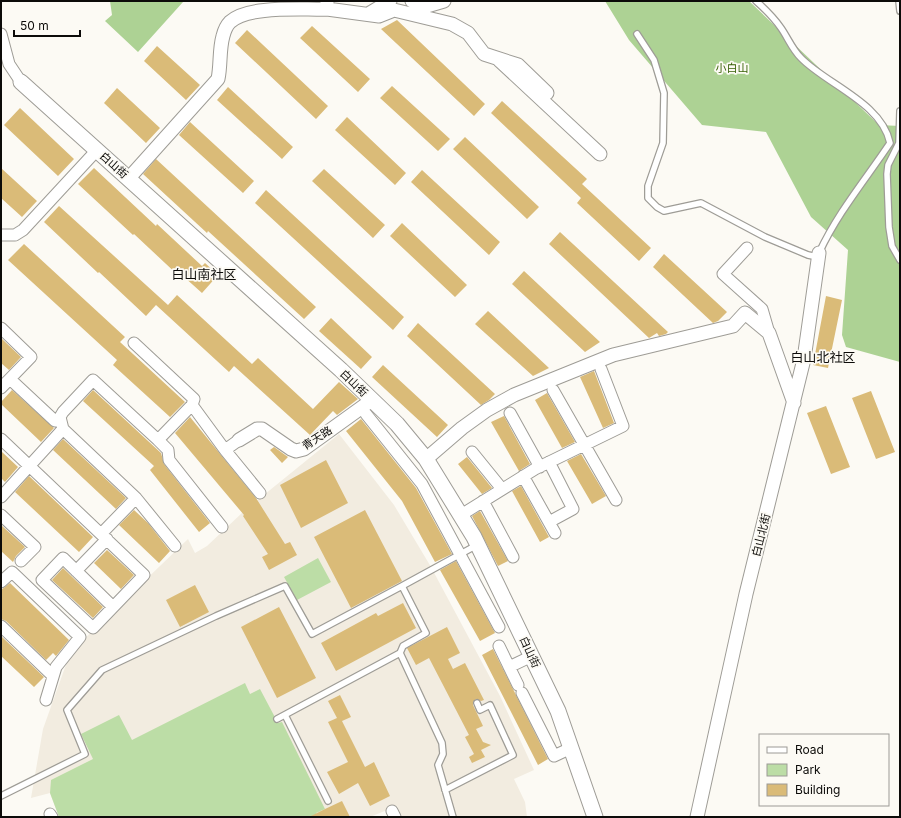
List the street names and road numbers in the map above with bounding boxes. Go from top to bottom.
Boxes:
street label: 白山街 [97,149,131,181]
street label: 白山街 [337,367,371,399]
street label: 青天路 [299,423,335,453]
street label: 白山北街 [749,512,773,558]
street label: 白山街 [517,634,543,670]

